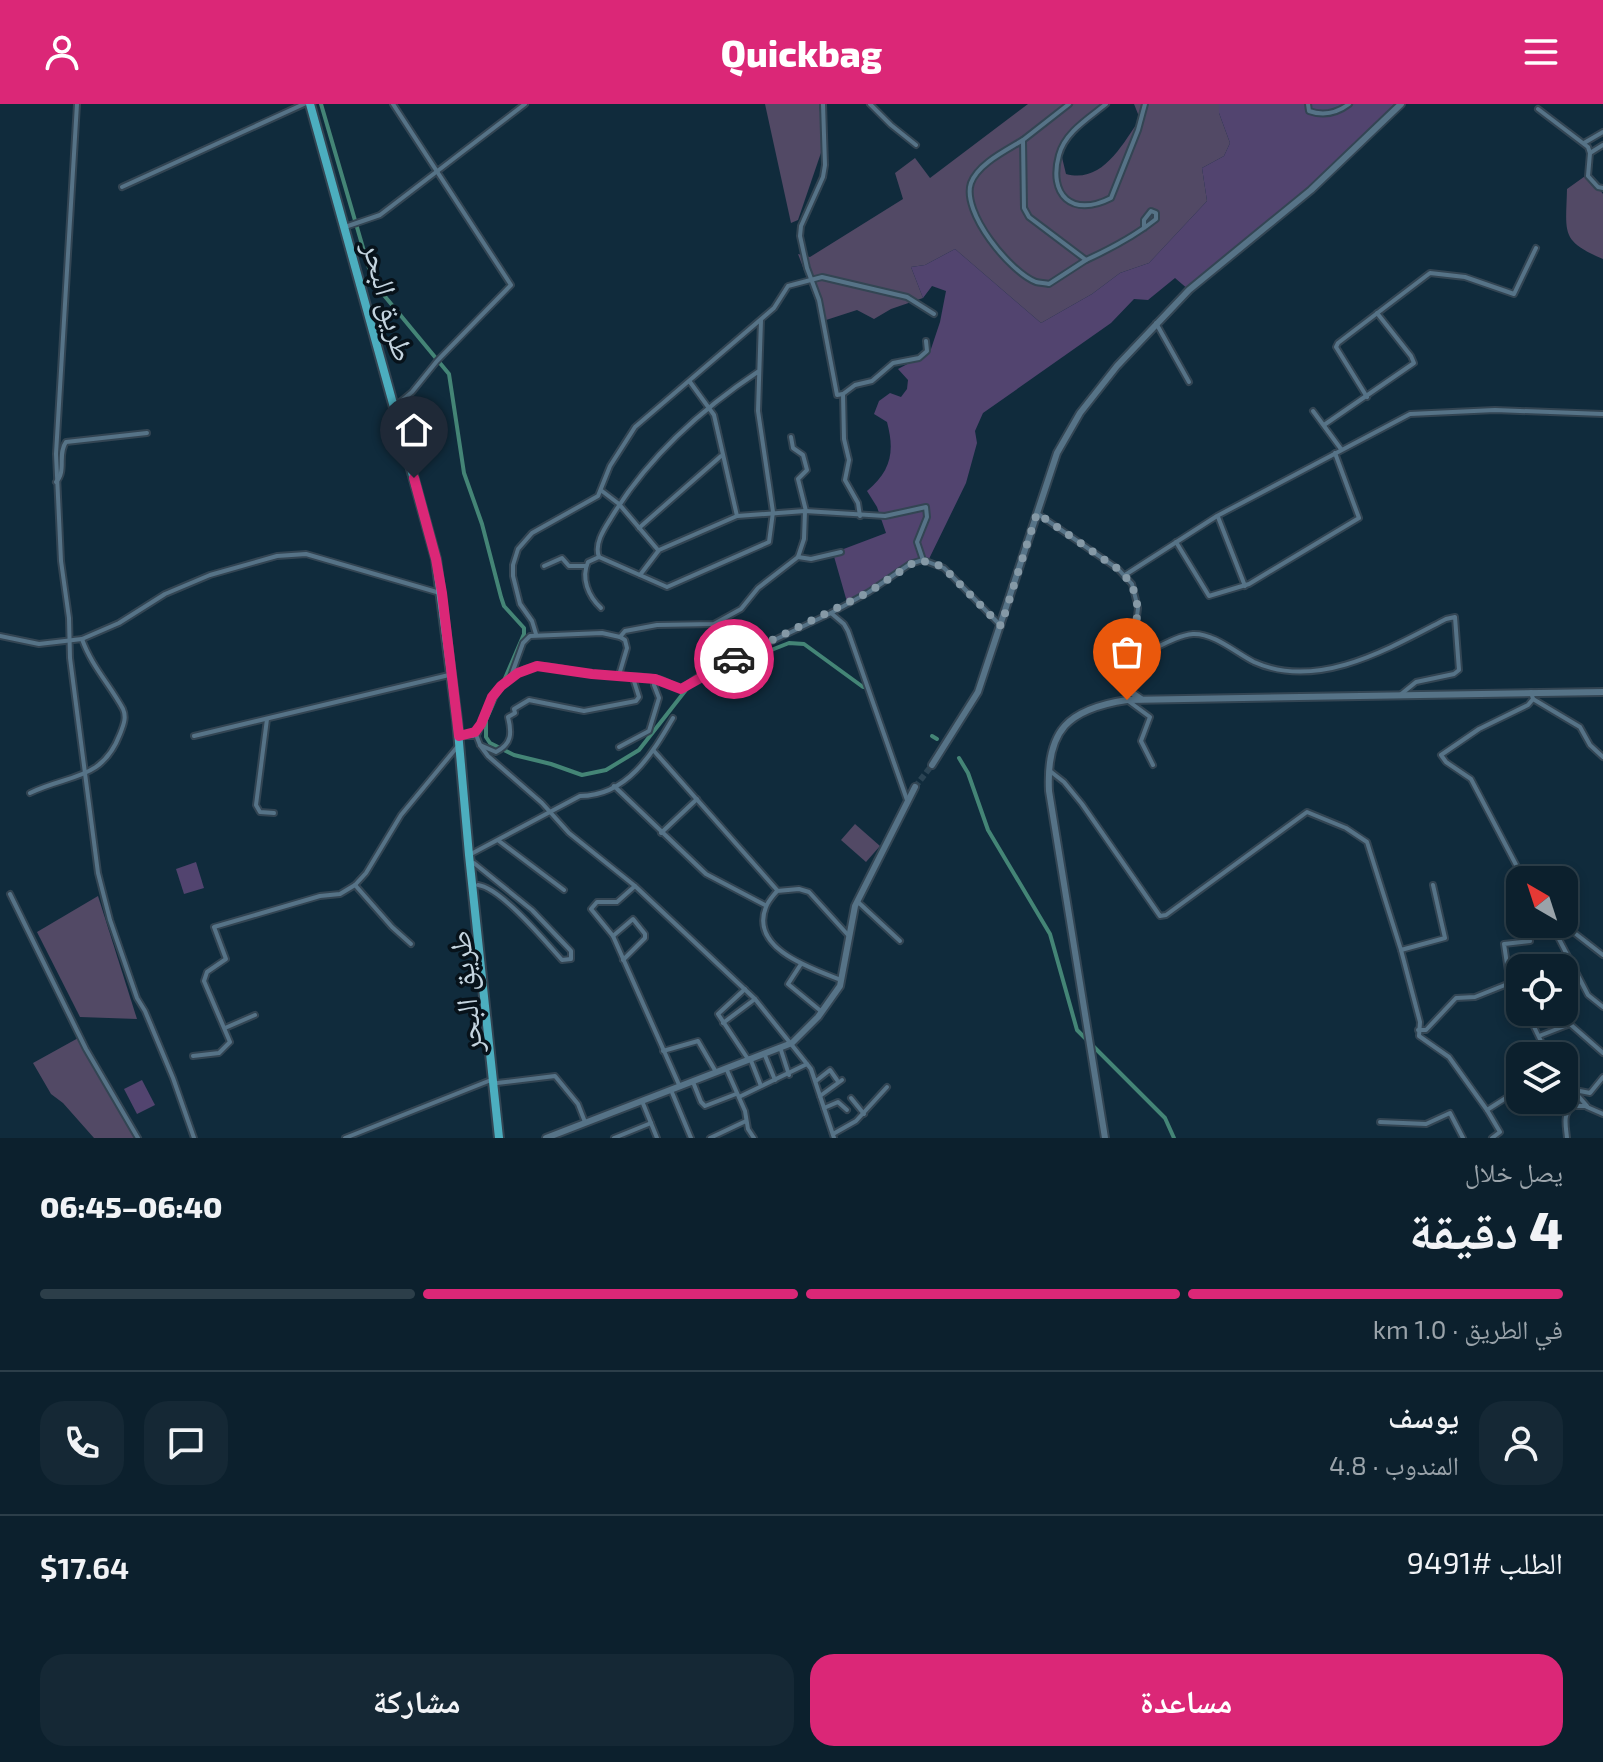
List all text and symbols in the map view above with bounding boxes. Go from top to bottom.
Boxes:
icon: person [40,30,84,74]
icon: menu [1519,30,1563,74]
text: Quickbag [721,31,882,74]
street label: طريق البحر [355,236,423,365]
pin [380,396,448,478]
icon: home [392,408,436,452]
pin [1093,618,1161,700]
courier [694,619,774,699]
icon: bag [1105,630,1149,674]
icon: car [712,637,756,681]
north arrow [1506,866,1578,938]
map controls [1506,866,1578,1114]
street label: طريق البحر [440,929,490,1056]
button: locate [1506,954,1578,1026]
button: layers [1506,1042,1578,1114]
text: يصل خلال [1465,1156,1563,1187]
text: 06:40–06:45 [40,1188,222,1224]
text: 4 دقيقة [1409,1197,1563,1259]
text: في الطريق · 1.0 km [1373,1313,1563,1344]
text: يوسف [1388,1398,1459,1434]
button: phone [40,1401,124,1485]
button: chat [144,1401,228,1485]
button: person [1479,1401,1563,1485]
text: المندوب · 4.8 [1329,1449,1459,1480]
text: الطلب #9491 [1407,1544,1563,1580]
text: $17.64 [40,1549,129,1585]
button: مشاركة [40,1654,794,1746]
button: مساعدة [810,1654,1563,1746]

